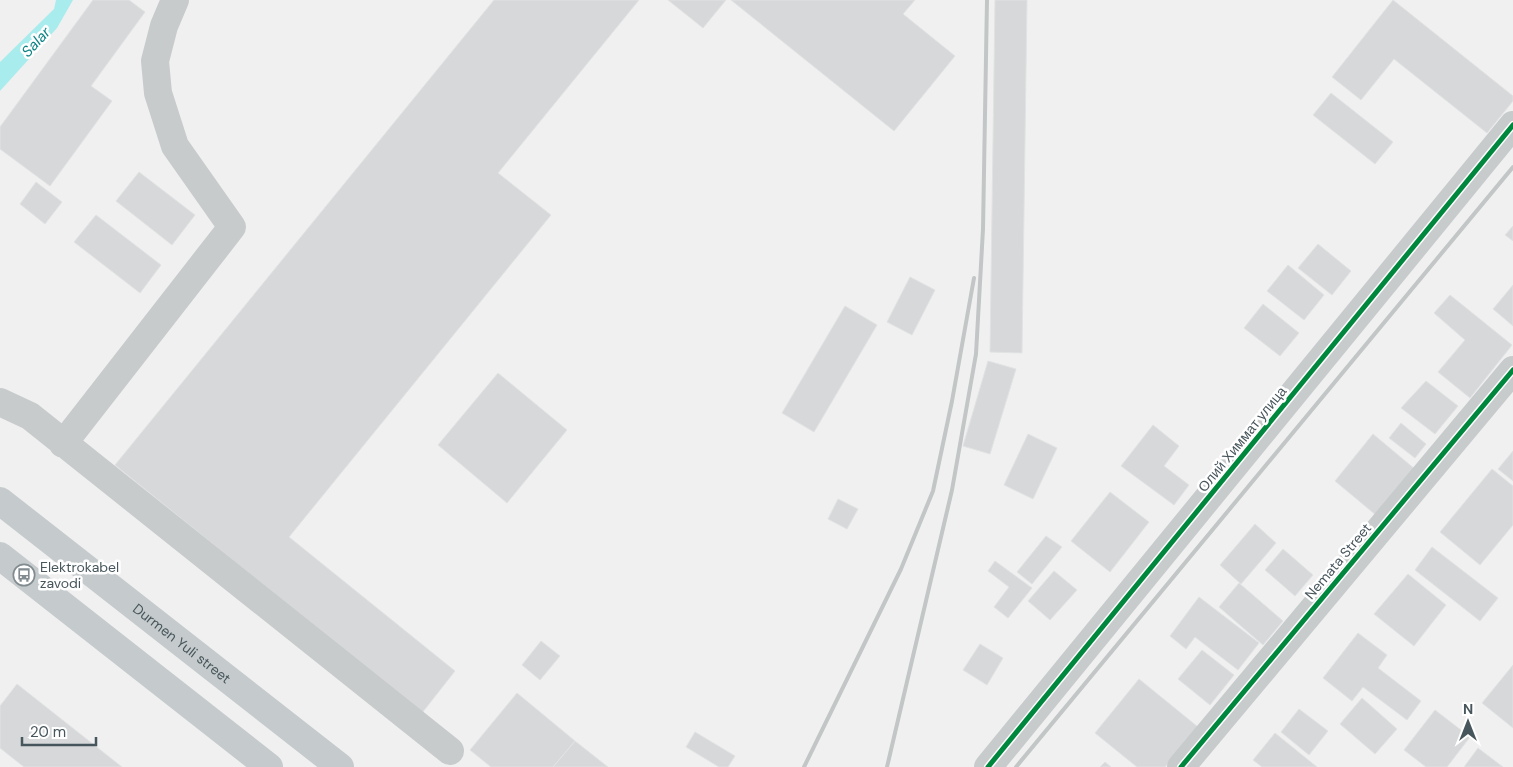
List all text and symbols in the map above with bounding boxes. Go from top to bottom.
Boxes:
water label: Salar [17,22,55,61]
street label: Олий Химмат улица [1194,382,1290,495]
street label: Nemata Street [1301,519,1375,603]
place label: Elektrokabel zavodi [40,558,119,592]
bus stop icon: Elektrokabel zavodi [12,563,36,587]
street label: Durmen Yuli street [129,599,235,687]
north arrow [1443,697,1493,747]
text: N [1463,700,1473,718]
scale bar [22,714,96,746]
text: 20 m [30,722,66,742]

